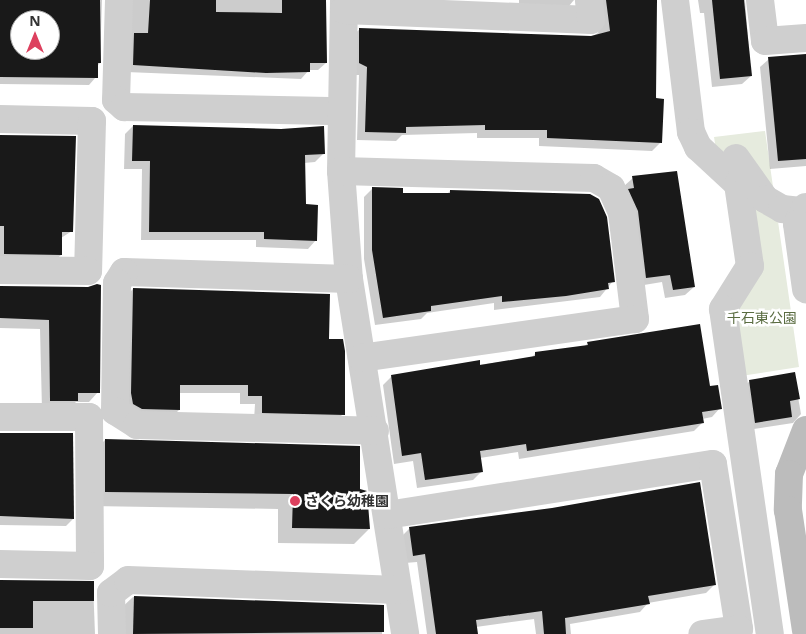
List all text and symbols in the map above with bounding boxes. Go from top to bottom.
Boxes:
north arrow [10,10,60,60]
text: N [29,11,41,30]
park label: 千石東公園 [727,310,797,326]
place label: さくら幼稚園 [305,493,389,509]
marker: さくら幼稚園 [289,495,301,507]

